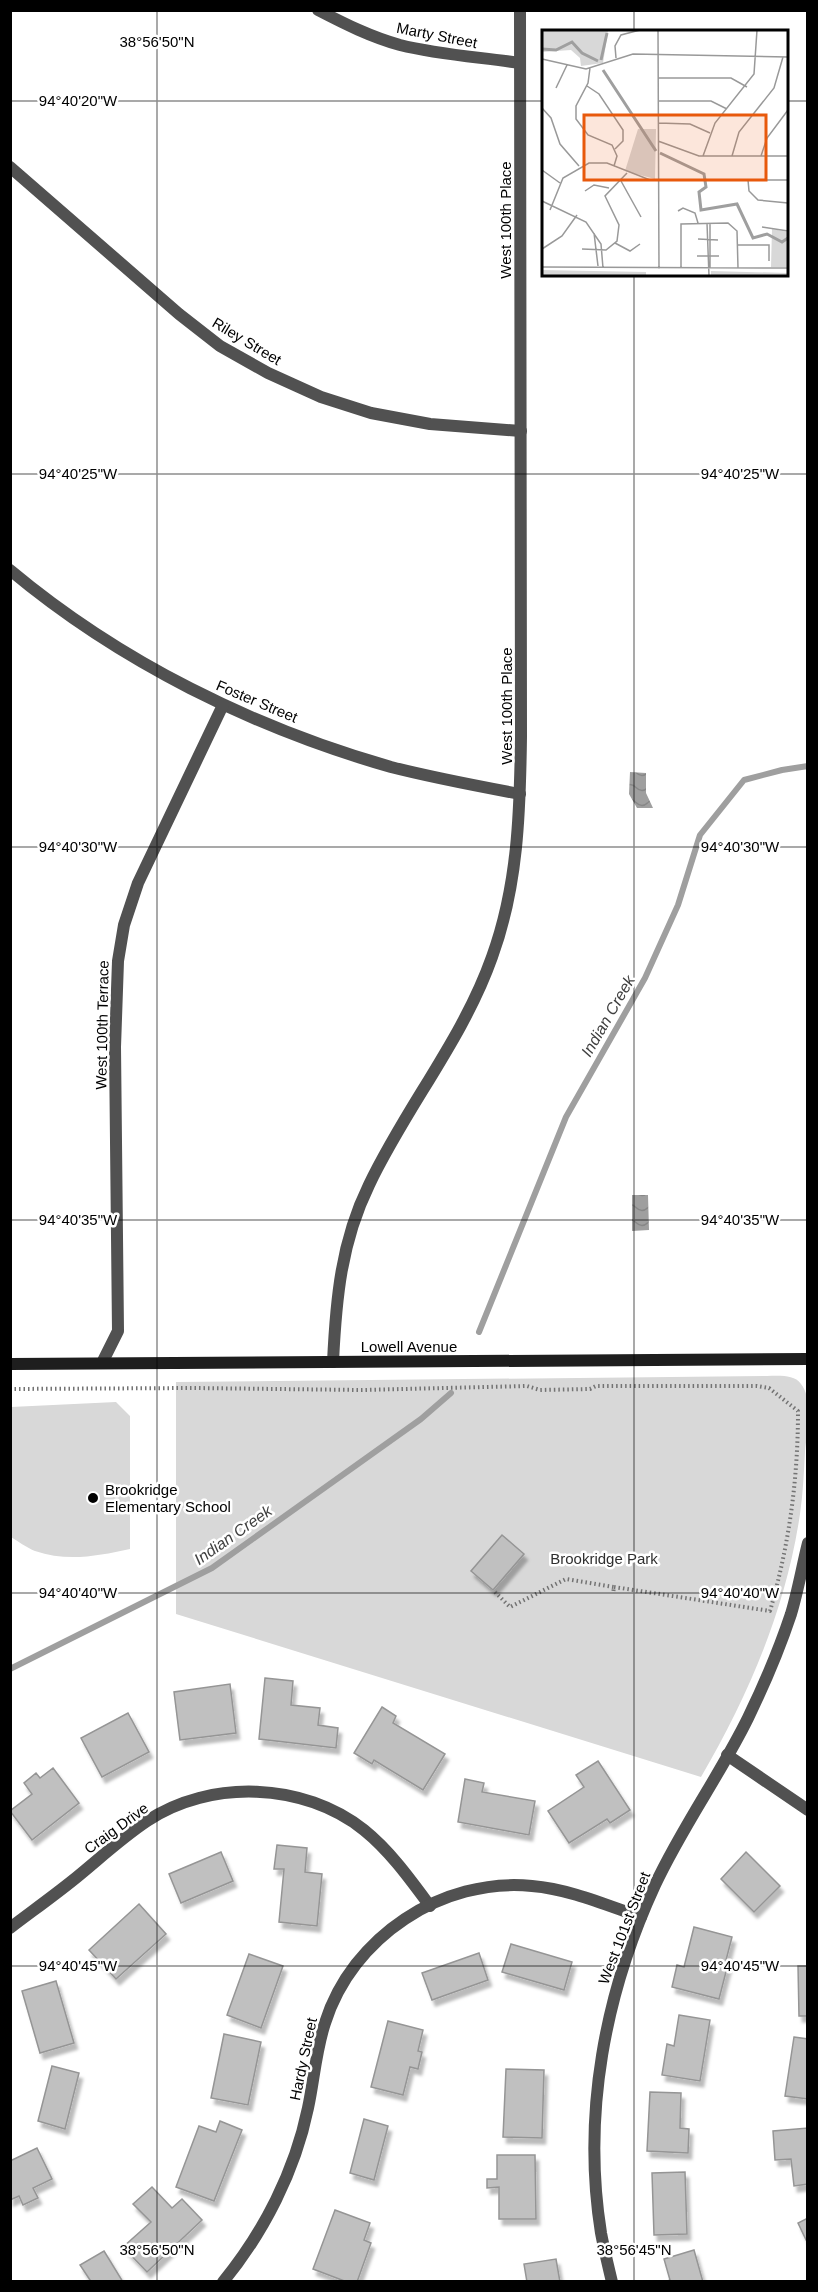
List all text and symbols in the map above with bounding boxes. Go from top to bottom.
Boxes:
street label: Marty Street [395,19,480,51]
inset map [542,30,788,276]
text: 38°56'50"N [119,33,195,50]
text: 94°40'20"W [39,92,118,109]
street label: West 100th Place [497,161,514,279]
street label: Riley Street [209,314,285,369]
text: 94°40'25"W [39,465,118,482]
text: 94°40'25"W [701,465,780,482]
street label: West 100th Place [498,647,515,765]
street label: Foster Street [214,676,301,726]
text: 94°40'30"W [39,838,118,855]
text: 94°40'30"W [701,838,780,855]
street label: West 100th Terrace [92,960,112,1090]
water label: Indian Creek [578,972,639,1060]
text: 94°40'35"W [39,1211,118,1228]
text: 94°40'35"W [701,1211,780,1228]
street label: Lowell Avenue [361,1338,457,1355]
place label: Brookridge Elementary School [105,1481,231,1515]
marker: Brookridge Elementary School [86,1491,100,1505]
water label: Indian Creek [191,1501,276,1568]
park label: Brookridge Park [550,1550,658,1567]
text: 94°40'40"W [39,1584,118,1601]
text: 94°40'40"W [701,1584,780,1601]
street label: Craig Drive [81,1799,151,1857]
street label: West 101st Street [595,1869,654,1987]
text: 94°40'45"W [39,1957,118,1974]
text: 94°40'45"W [701,1957,780,1974]
street label: Hardy Street [286,2015,320,2102]
text: 38°56'50"N [119,2241,195,2258]
text: 38°56'45"N [596,2241,672,2258]

